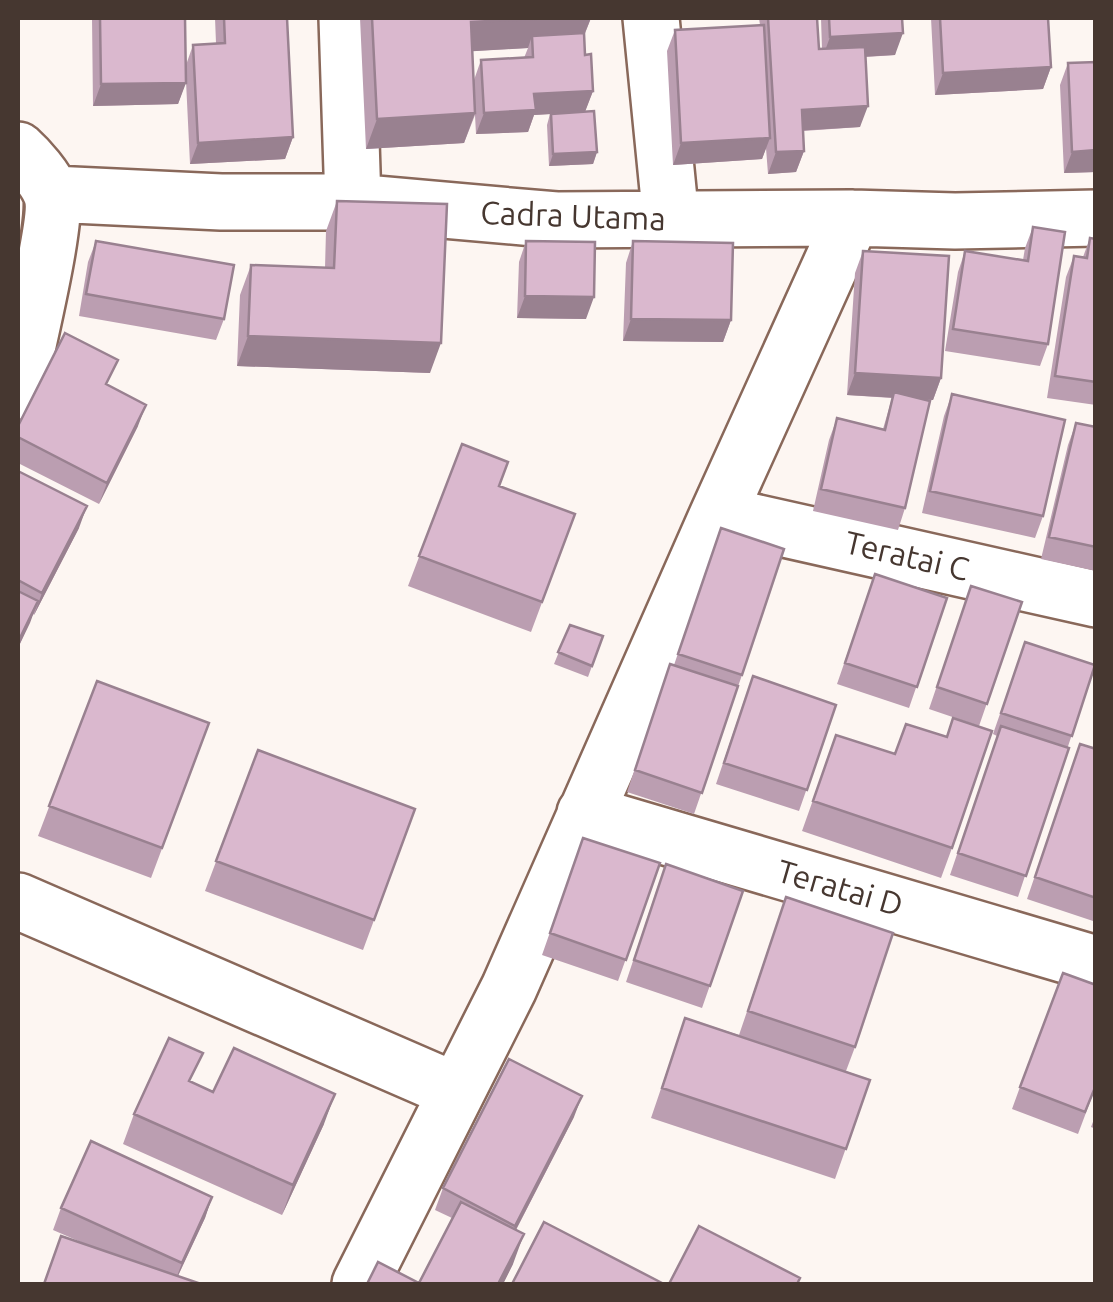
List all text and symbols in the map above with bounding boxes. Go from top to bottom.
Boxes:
street label: Cadra Utama [480,194,666,236]
street label: Teratai C [842,523,973,587]
street label: Teratai D [773,852,907,922]

